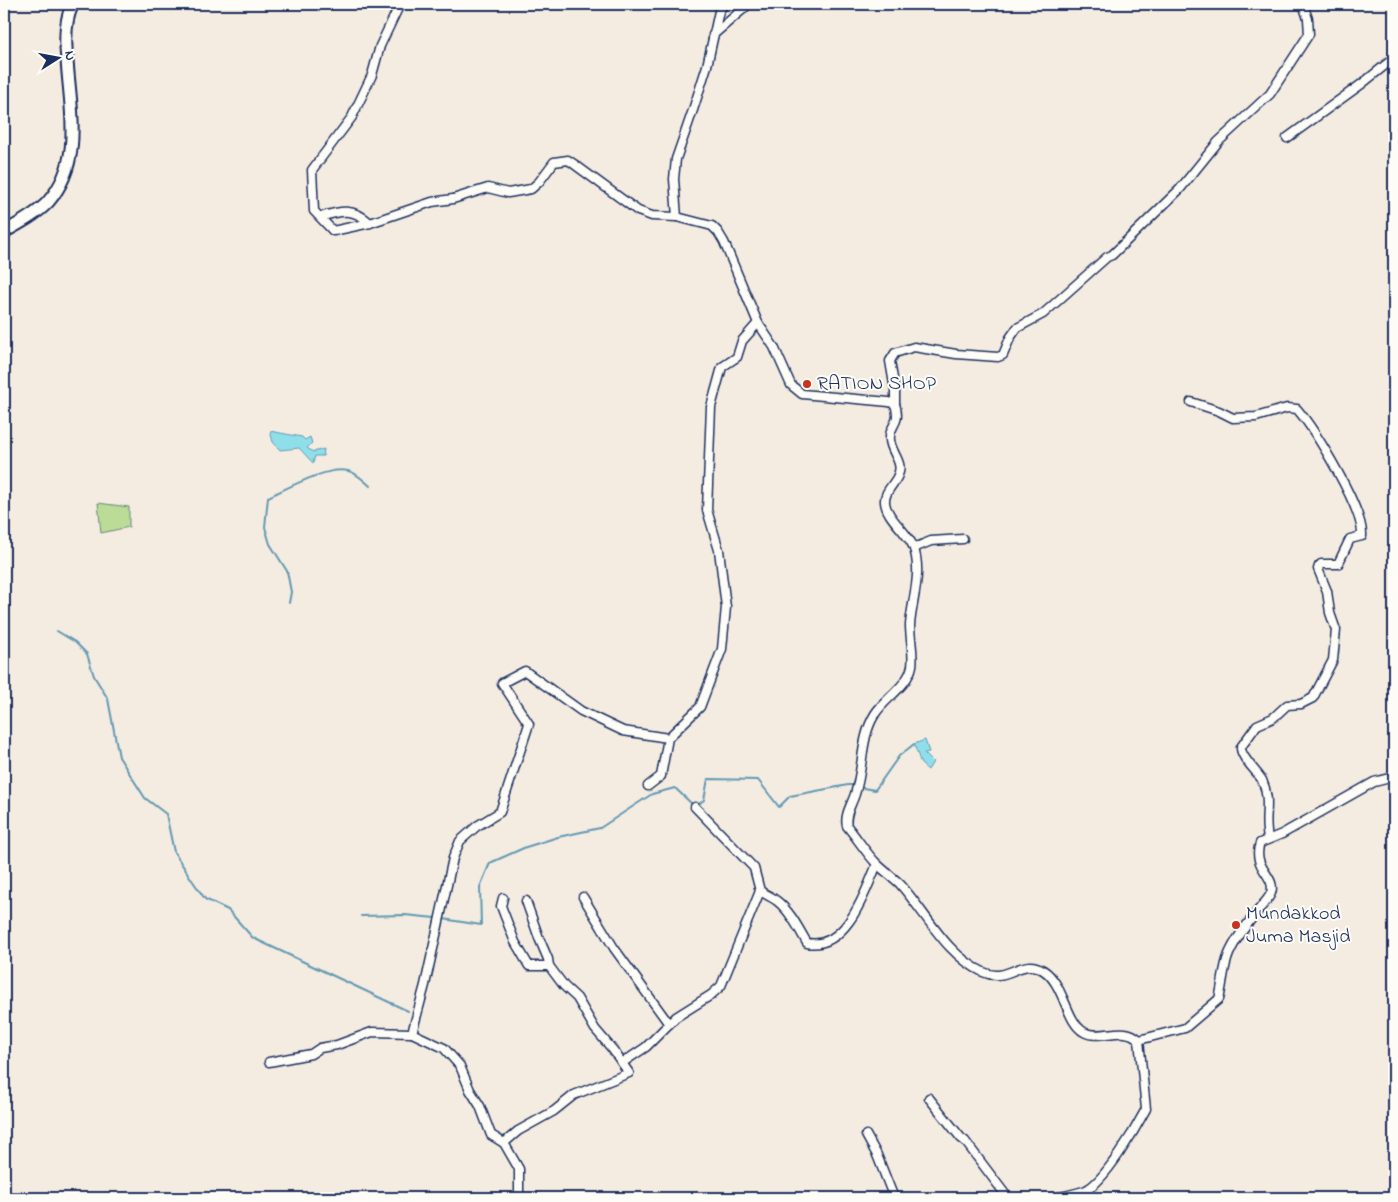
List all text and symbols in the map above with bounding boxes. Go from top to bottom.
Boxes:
north arrow [32,32,82,82]
text: N [58,49,80,62]
place label: RATION SHOP [817,370,937,399]
marker: RATION SHOP [801,378,813,390]
place label: Mundakkod Juma Masjid [1246,900,1350,952]
marker: Mundakkod Juma Masjid [1230,919,1242,931]

